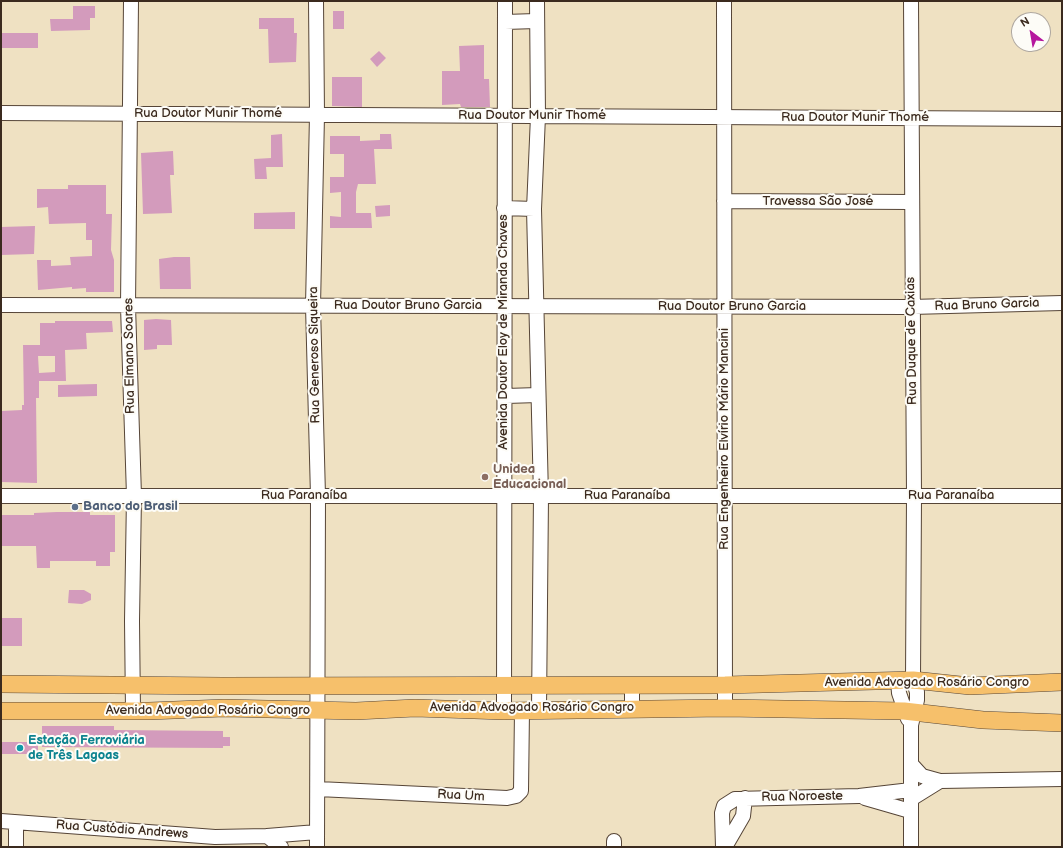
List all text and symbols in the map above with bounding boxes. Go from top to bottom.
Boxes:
north arrow [1011,12,1051,52]
text: N [1018,14,1032,30]
street label: Rua Doutor Munir Thomé [134,106,282,122]
street label: Rua Doutor Munir Thomé [458,108,606,124]
street label: Rua Doutor Munir Thomé [781,110,929,126]
street label: Travessa São José [763,194,873,210]
street label: Avenida Doutor Eloy de Miranda Chaves [496,214,512,450]
street label: Rua Duque de Caxias [903,277,921,405]
street label: Rua Generoso Siqueira [306,286,324,424]
street label: Rua Bruno Garcia [934,295,1040,315]
street label: Rua Elmano Soares [121,298,139,414]
street label: Rua Doutor Bruno Garcia [334,298,482,314]
street label: Rua Doutor Bruno Garcia [658,299,806,315]
street label: Rua Engenheiro Elvírio Mário Mancini [717,328,733,550]
place label: Unidea Educacional [493,462,566,493]
marker: Unidea Educacional [480,472,490,482]
street label: Rua Paranaíba [261,488,347,504]
street label: Rua Paranaíba [584,488,670,504]
street label: Rua Paranaíba [908,488,994,504]
place label: Banco do Brasil [83,499,178,515]
marker: Banco do Brasil [70,502,80,512]
street label: Avenida Advogado Rosário Congro [825,675,1029,691]
street label: Avenida Advogado Rosário Congro [430,700,634,716]
street label: Avenida Advogado Rosário Congro [106,703,310,719]
place label: Estação Ferroviária de Três Lagoas [28,733,145,764]
marker: Estação Ferroviária de Três Lagoas [15,743,25,753]
street label: Rua Um [437,787,485,805]
street label: Rua Noroeste [761,788,843,806]
street label: Rua Custódio Andrews [55,818,189,842]

